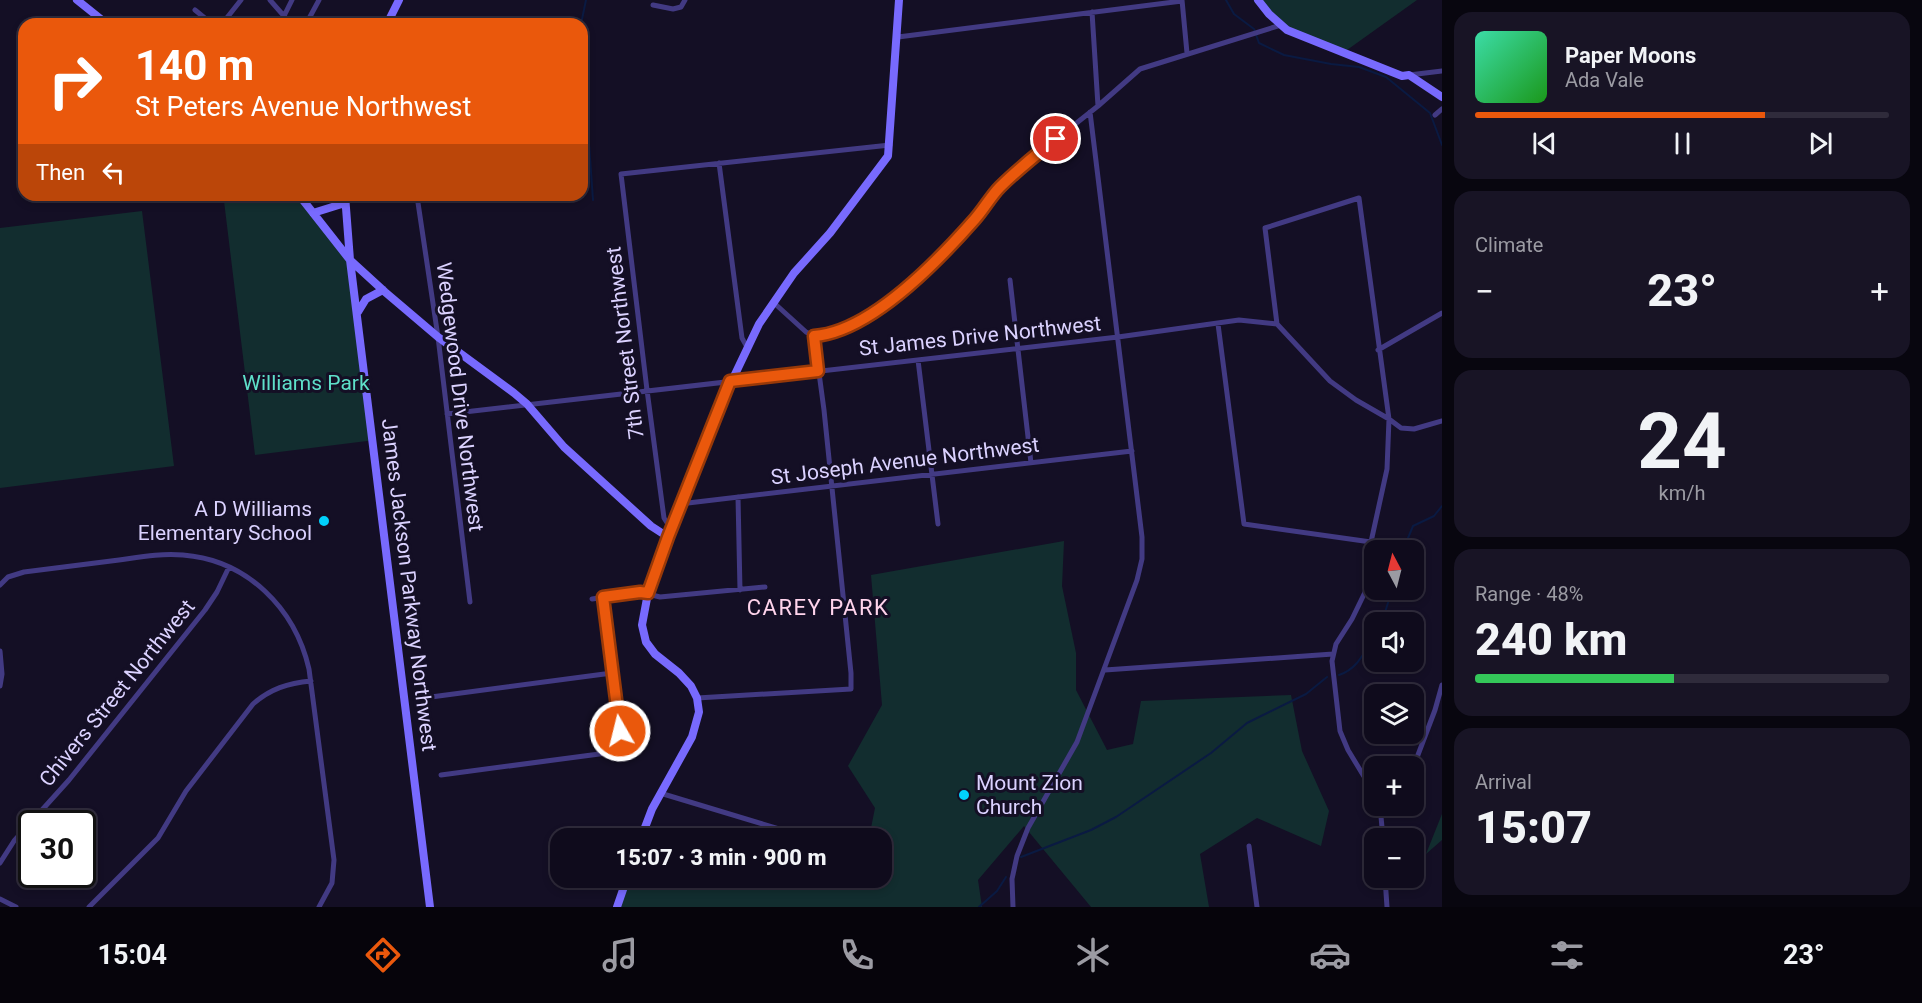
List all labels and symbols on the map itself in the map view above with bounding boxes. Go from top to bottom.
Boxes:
pin [1030,113,1081,164]
street label: 7th Street Northwest [601,245,649,441]
street label: Wedgewood Drive Northwest [432,261,488,533]
street label: St James Drive Northwest [858,311,1102,361]
park label: Williams Park [242,371,370,395]
street label: James Jackson Parkway Northwest [377,417,441,753]
street label: St Joseph Avenue Northwest [769,433,1041,489]
place label: A D Williams Elementary School [138,497,312,545]
marker: A D Williams Elementary School [317,514,331,528]
north arrow [1364,540,1424,600]
street label: Chivers Street Northwest [34,595,200,791]
district label: CAREY PARK [747,595,889,620]
position arrow [588,699,652,763]
place label: Mount Zion Church [976,771,1083,819]
marker: Mount Zion Church [957,788,971,802]
speed limit sign: 30 [18,810,96,888]

